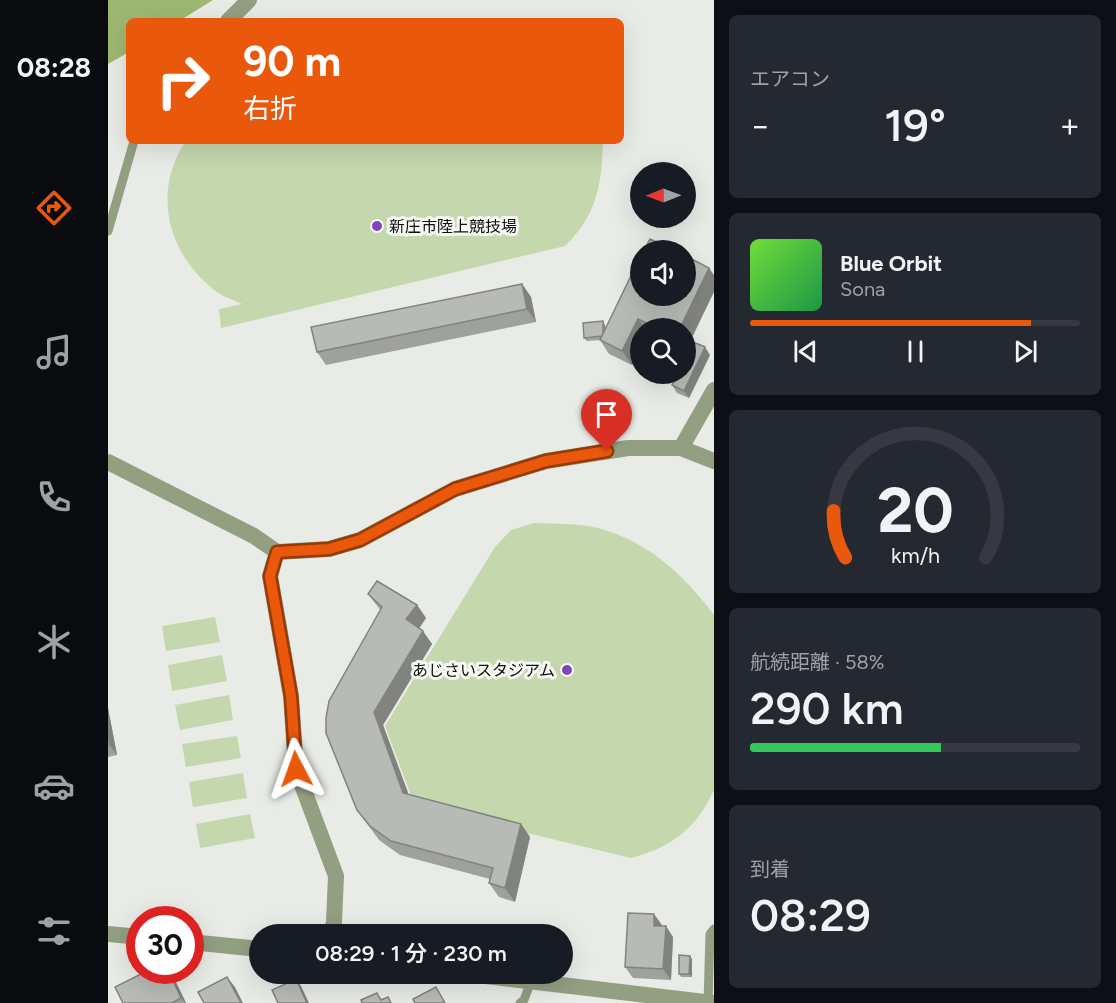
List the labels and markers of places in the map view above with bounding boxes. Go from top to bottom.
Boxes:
place label: 新庄市陸上競技場 [389,217,517,236]
marker: 新庄市陸上競技場 [370,219,384,233]
pin [581,389,632,451]
place label: あじさいスタジアム [412,661,555,680]
marker: あじさいスタジアム [560,663,574,677]

